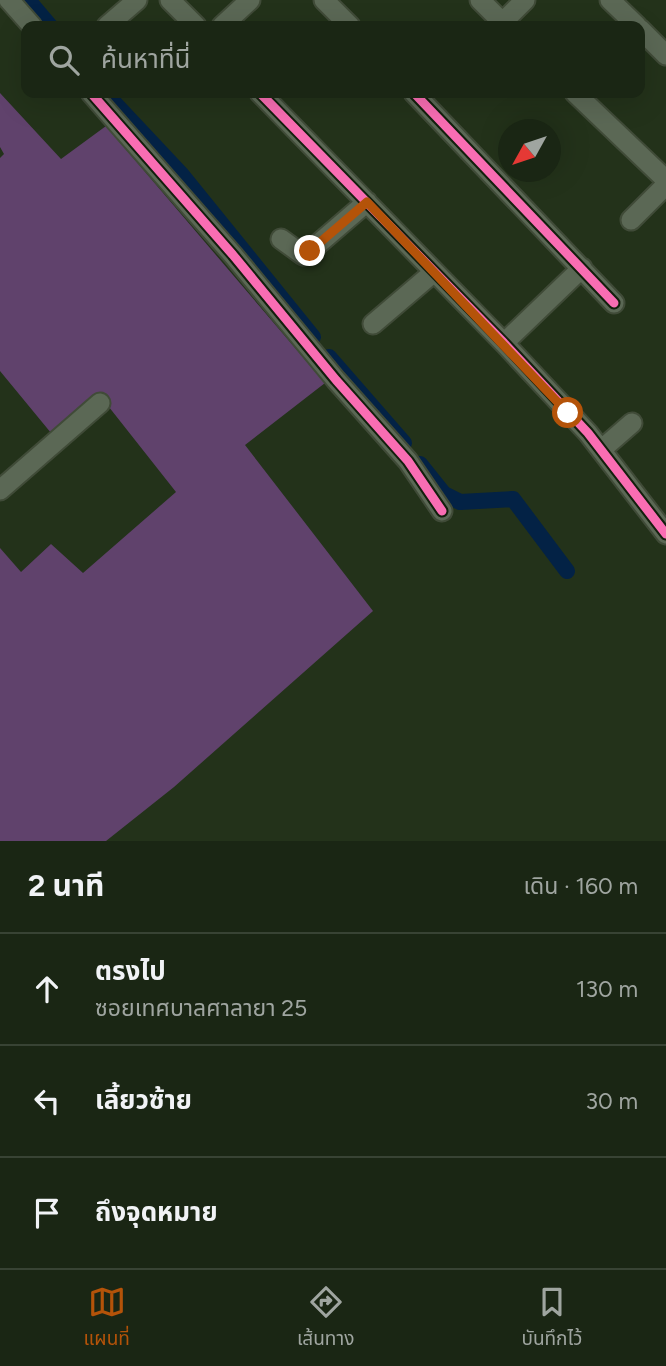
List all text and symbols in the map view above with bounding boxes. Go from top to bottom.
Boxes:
search box [21,21,645,98]
icon: search [45,41,83,79]
text: ค้นหาที่นี่ [101,43,191,75]
north arrow [498,119,561,182]
route end [294,235,325,266]
route start [552,397,583,428]
text: 2 นาที [28,867,104,904]
text: เดิน · 160 m [523,872,638,900]
text: ตรงไป [95,955,166,987]
icon: ahead [28,970,66,1008]
text: 130 m [576,975,638,1003]
text: ซอยเทศบาลศาลายา 25 [95,994,307,1022]
icon: left [28,1082,66,1120]
text: เลี้ยวซ้าย [95,1084,192,1116]
text: 30 m [585,1087,638,1115]
icon: arrive [28,1194,66,1232]
text: ถึงจุดหมาย [95,1196,218,1228]
tab: แผนที่ [84,1283,130,1354]
tab: เส้นทาง [297,1283,354,1354]
tab: บันทึกไว้ [521,1283,582,1354]

